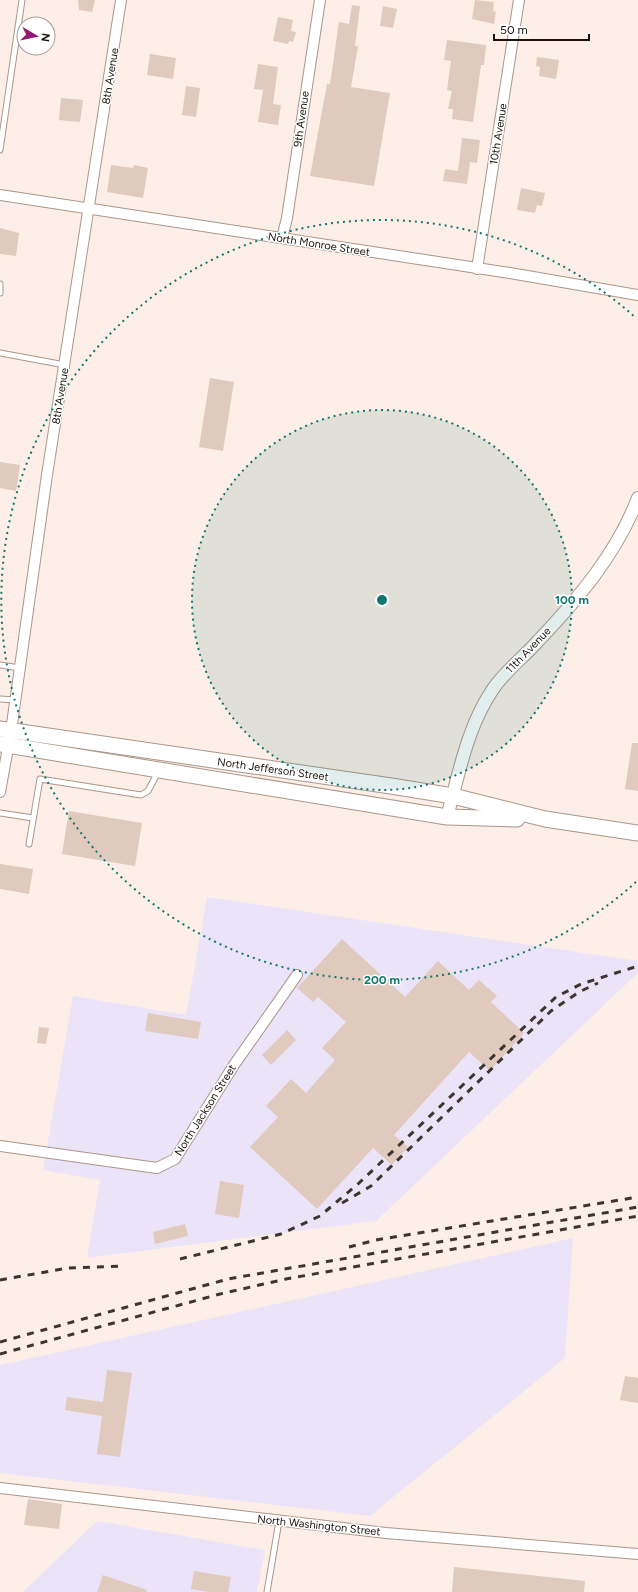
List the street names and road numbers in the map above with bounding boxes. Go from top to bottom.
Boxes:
street label: 8th Avenue [100,47,121,105]
street label: 9th Avenue [291,90,312,148]
street label: 10th Avenue [487,103,510,166]
street label: North Monroe Street [267,230,371,259]
street label: 8th Avenue [50,367,71,425]
street label: 11th Avenue [503,625,554,676]
street label: North Jefferson Street [216,755,329,784]
street label: North Jackson Street [172,1062,239,1158]
street label: North Washington Street [257,1513,381,1538]

